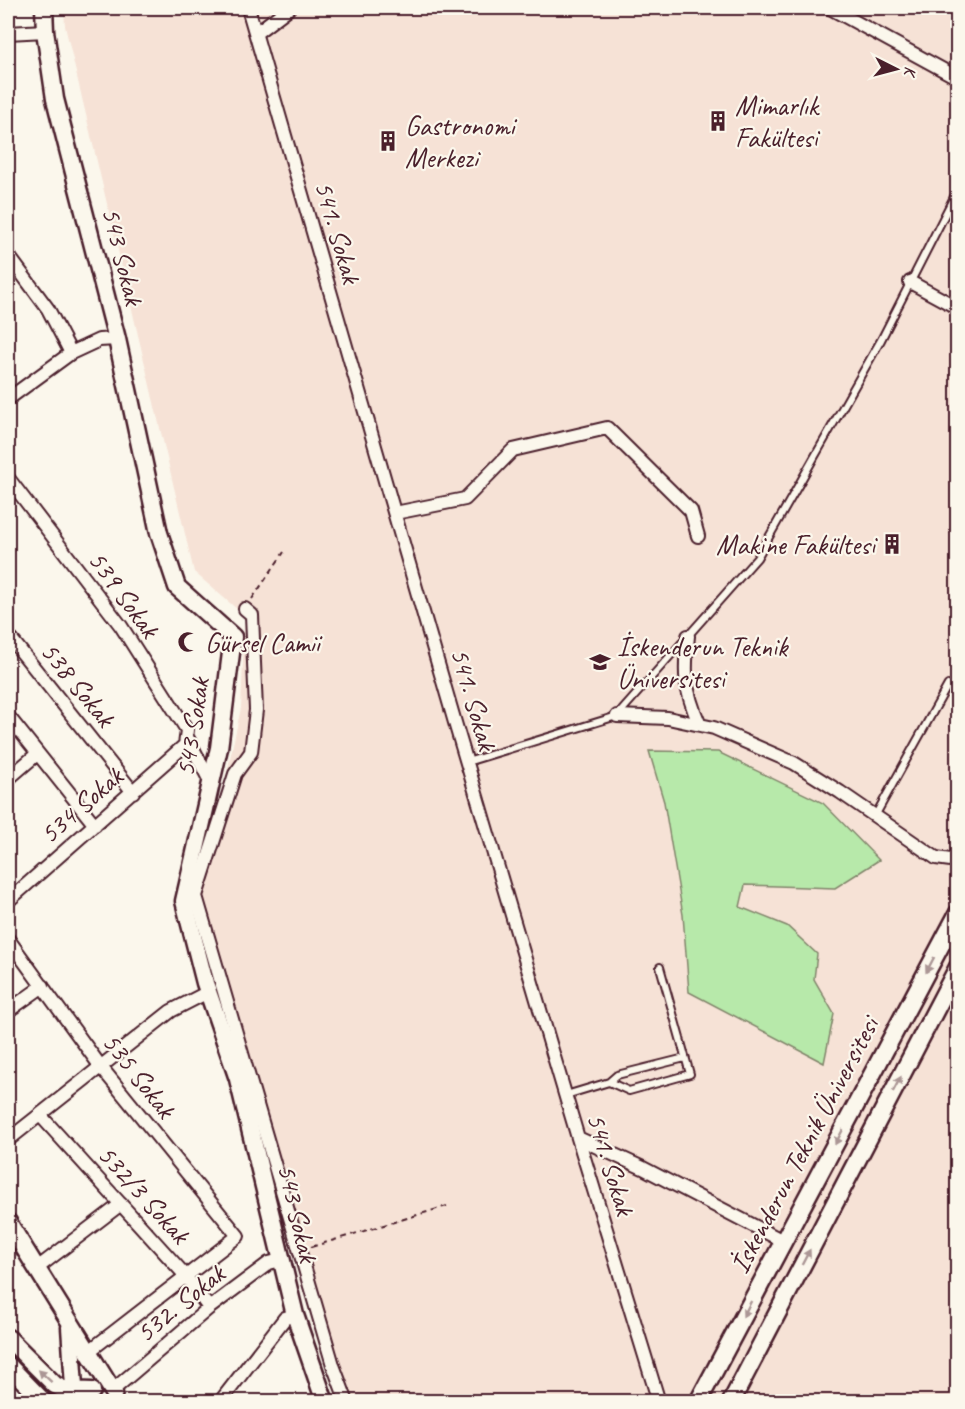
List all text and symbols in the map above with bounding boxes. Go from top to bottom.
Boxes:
north arrow [866,39,926,99]
text: K [899,65,920,79]
place label: Mimarlık Fakültesi [735,88,821,155]
place label: Gastronomi Merkezi [405,108,518,175]
building icon: Mimarlık Fakültesi [706,109,730,133]
building icon: Gastronomi Merkezi [376,129,400,153]
street label: 541. Sokak [307,177,370,289]
street label: 543 Sokak [94,204,152,310]
place label: Makine Fakültesi [716,527,879,562]
building icon: Makine Fakültesi [880,532,904,556]
street label: 539 Sokak [81,543,168,646]
place label: Gürsel Camii [205,625,324,660]
place label: İskenderun Teknik Üniversitesi [617,629,789,696]
mosque icon: Gürsel Camii [176,630,200,654]
street label: 538 Sokak [33,634,124,735]
street label: 541. Sokak [443,644,506,756]
school or university icon: İskenderun Teknik Üniversitesi [588,650,612,674]
street label: 543 Sokak [167,673,217,779]
street label: 534 Sokak [32,758,131,851]
one-way arrow [925,957,935,974]
street label: İskenderun Teknik Üniversitesi [722,1008,888,1279]
street label: 535 Sokak [95,1025,184,1126]
one-way arrow [892,1075,901,1092]
street label: 541. Sokak [579,1109,644,1221]
one-way arrow [834,1128,844,1146]
street label: 532/3 Sokak [90,1137,199,1252]
street label: 543 Sokak [270,1161,327,1267]
one-way arrow [801,1248,811,1265]
street label: 532. Sokak [128,1255,233,1350]
one-way arrow [742,1301,752,1318]
one-way arrow [38,1369,52,1383]

